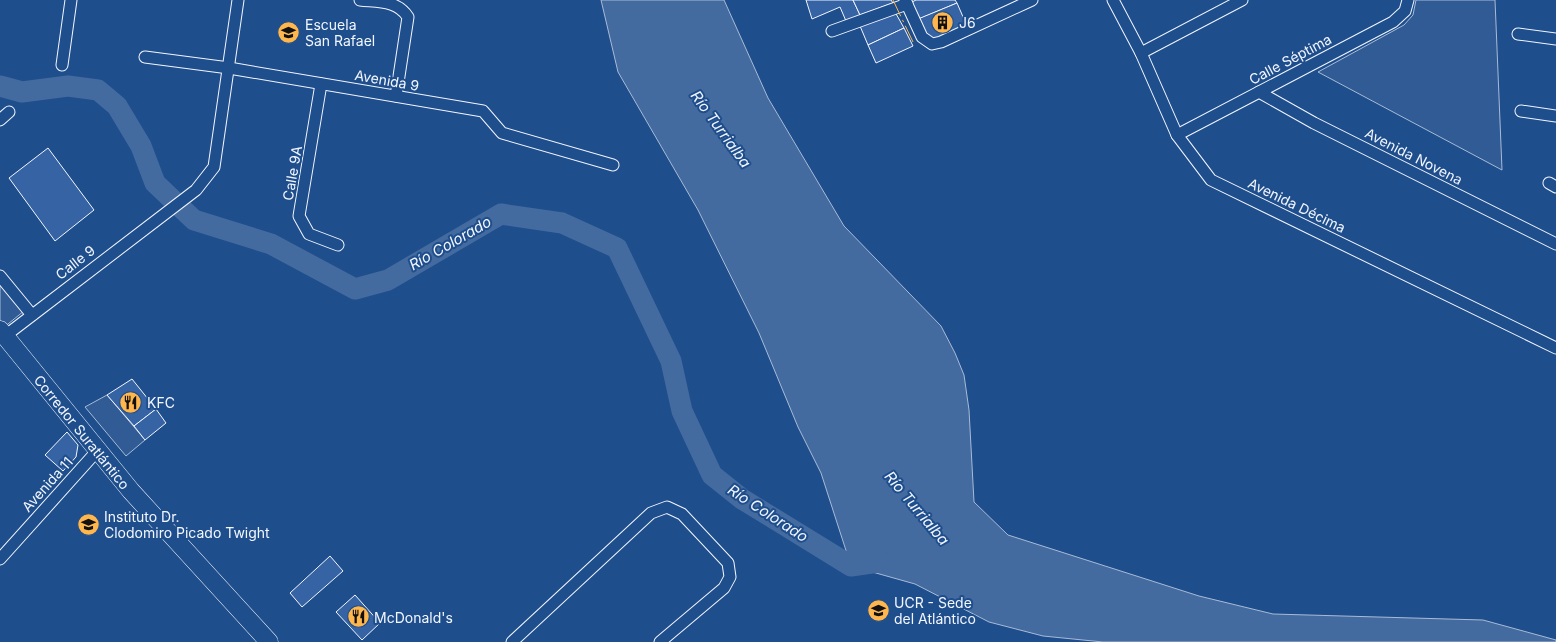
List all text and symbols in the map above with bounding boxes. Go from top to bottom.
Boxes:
building icon: J6 [931,10,955,34]
place label: J6 [959,14,976,31]
place label: Escuela San Rafael [305,16,375,49]
school or university icon: Escuela San Rafael [277,20,301,44]
street label: Calle Séptima [1246,30,1334,88]
street label: Avenida 9 [353,66,421,94]
water label: Río Turrialba [687,87,755,171]
street label: Avenida Novena [1362,124,1466,188]
street label: Calle 9A [279,144,305,202]
street label: Avenida Décima [1246,174,1348,236]
water label: Río Colorado [405,212,495,274]
street label: Calle 9 [52,241,98,283]
street label: Corredor Suratlántico [31,371,133,493]
restaurant icon: KFC [119,390,143,414]
place label: KFC [147,394,175,411]
street label: Avenida 11 [18,453,76,515]
water label: Río Turrialba [881,467,953,549]
water label: Río Colorado [724,480,812,546]
place label: Instituto Dr. Clodomiro Picado Twight [104,508,270,541]
school or university icon: Instituto Dr. Clodomiro Picado Twight [76,512,100,536]
place label: UCR - Sede del Atlántico [894,594,976,627]
school or university icon: UCR - Sede del Atlántico [866,598,890,622]
restaurant icon: McDonald's [346,605,370,629]
place label: McDonald's [374,609,453,626]

